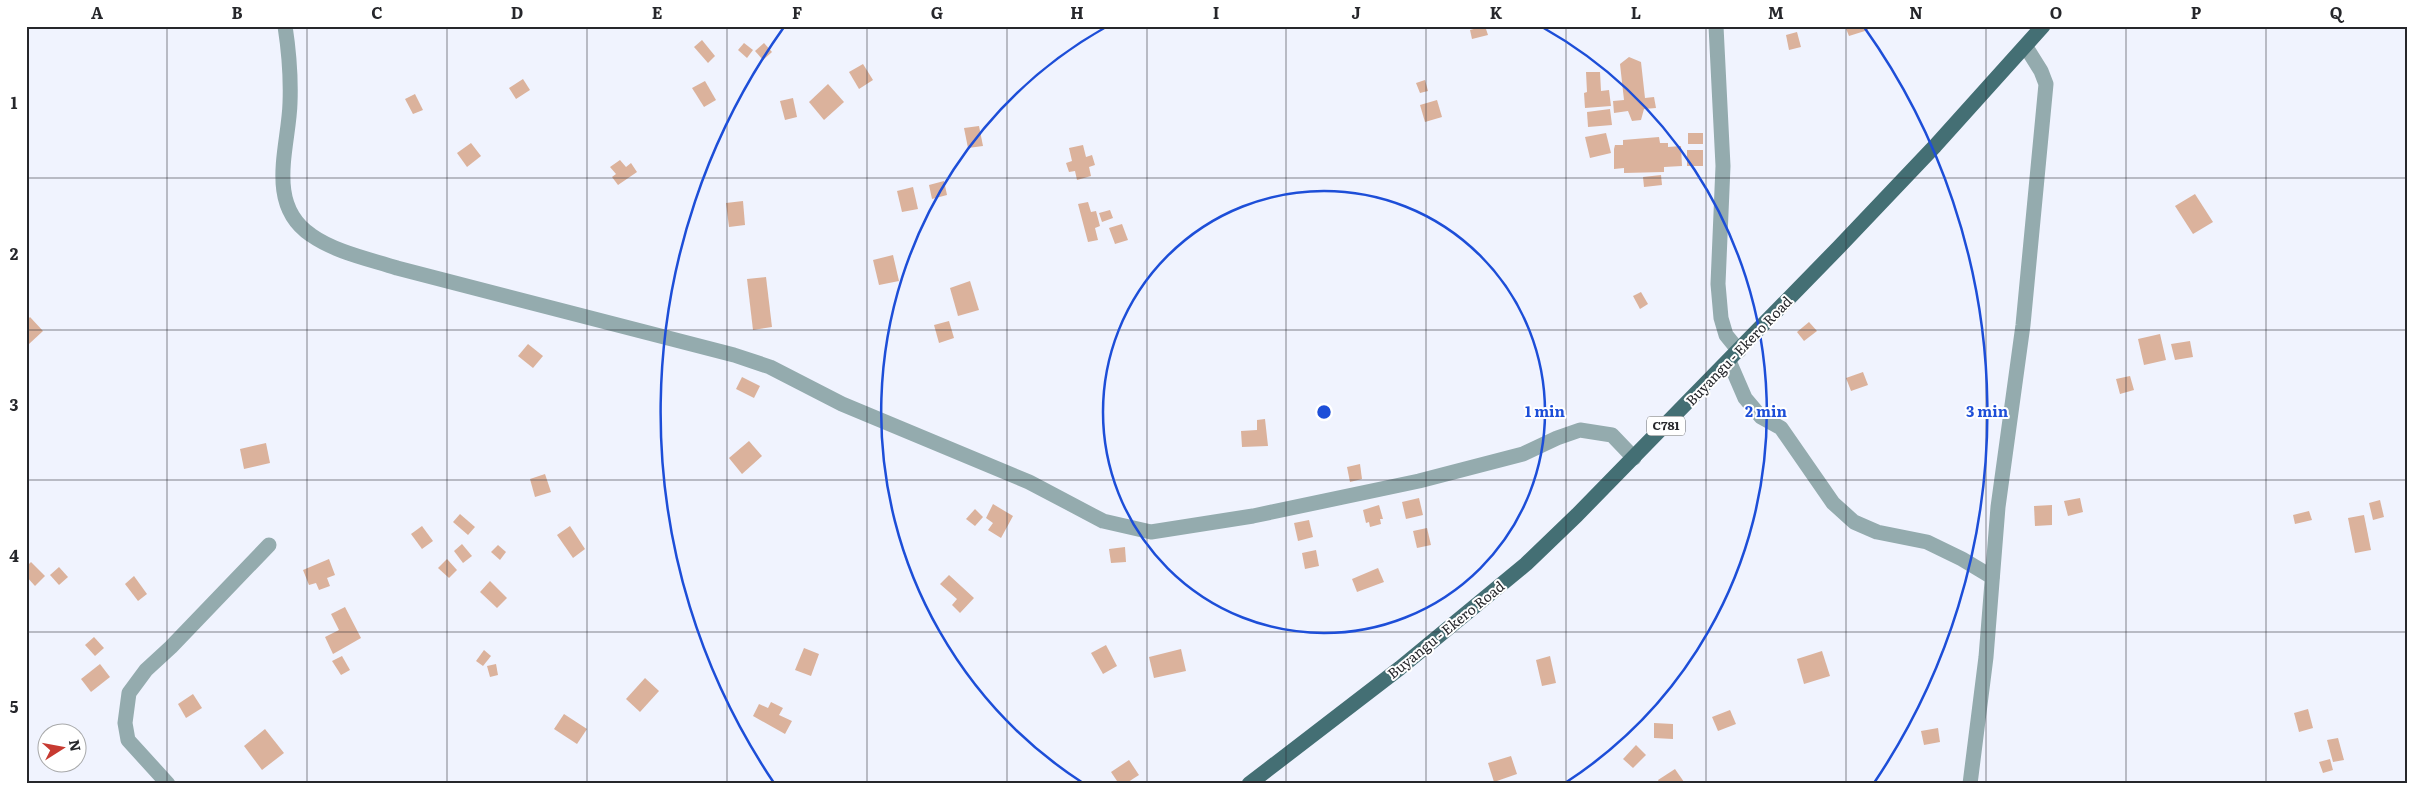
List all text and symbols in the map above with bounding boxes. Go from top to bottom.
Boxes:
text: A [91,0,103,24]
text: B [231,0,243,24]
text: C [371,0,383,24]
text: D [511,0,523,24]
text: E [652,0,663,24]
text: F [792,0,802,24]
text: G [931,0,943,24]
text: H [1070,0,1084,24]
text: I [1213,0,1219,24]
text: J [1351,0,1361,24]
text: K [1490,0,1503,24]
text: L [1631,0,1641,24]
text: M [1768,0,1784,24]
text: N [1909,0,1923,24]
text: O [2050,0,2062,24]
text: P [2191,0,2202,24]
text: Q [2330,0,2345,24]
text: 1 [11,90,18,114]
text: 2 [10,241,19,265]
street label: Buyangu - Ekero Road [1681,291,1796,410]
text: 3 [10,392,19,416]
text: 1 min [1525,399,1566,422]
text: 2 min [1745,399,1788,422]
text: 3 min [1966,399,2009,422]
centre of rings [1315,403,1333,421]
road number: C781 [1647,416,1685,436]
text: 4 [9,543,19,567]
street label: Buyangu - Ekero Road [1383,575,1508,683]
text: 5 [10,694,19,718]
north arrow [38,722,88,772]
text: N [65,738,87,753]

